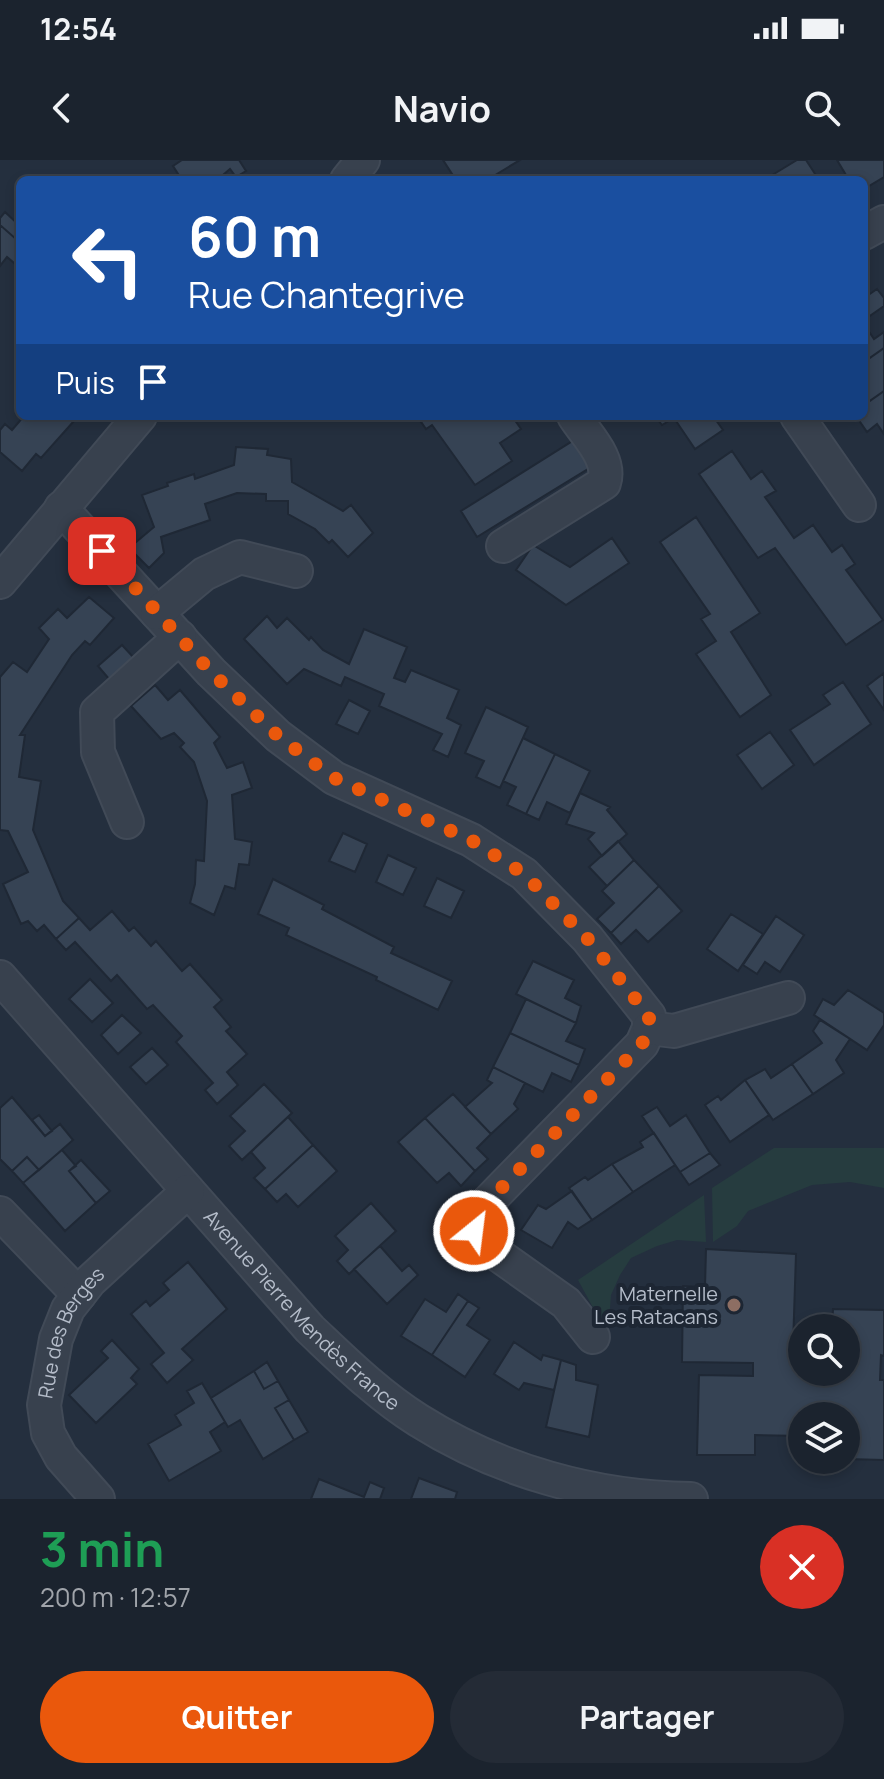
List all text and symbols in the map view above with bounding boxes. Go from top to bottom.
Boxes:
text: 12:54 [40,8,117,49]
text: Navio [393,84,491,133]
icon: back [40,86,84,130]
icon: search [800,86,844,130]
text: 60 m [188,197,321,274]
icon: left [56,208,160,312]
text: Rue Chantegrive [188,270,465,319]
icon: arrive [131,360,175,404]
text: Puis [56,362,115,403]
pin [68,517,136,585]
icon: arrive [80,529,124,573]
position arrow [432,1189,516,1273]
street label: Avenue Pierre Mendès France [198,1204,406,1416]
street label: Rue des Berges [31,1261,110,1401]
place label: Maternelle Les Ratacans [594,1280,718,1330]
marker: Maternelle Les Ratacans [725,1296,743,1314]
map controls [788,1314,860,1474]
button: search [788,1314,860,1386]
button: layers [788,1402,860,1474]
text: 3 min [40,1516,164,1581]
button: close [760,1525,844,1609]
text: 200 m · 12:57 [40,1579,191,1615]
button: Quitter [40,1671,434,1763]
button: Partager [450,1671,844,1763]

